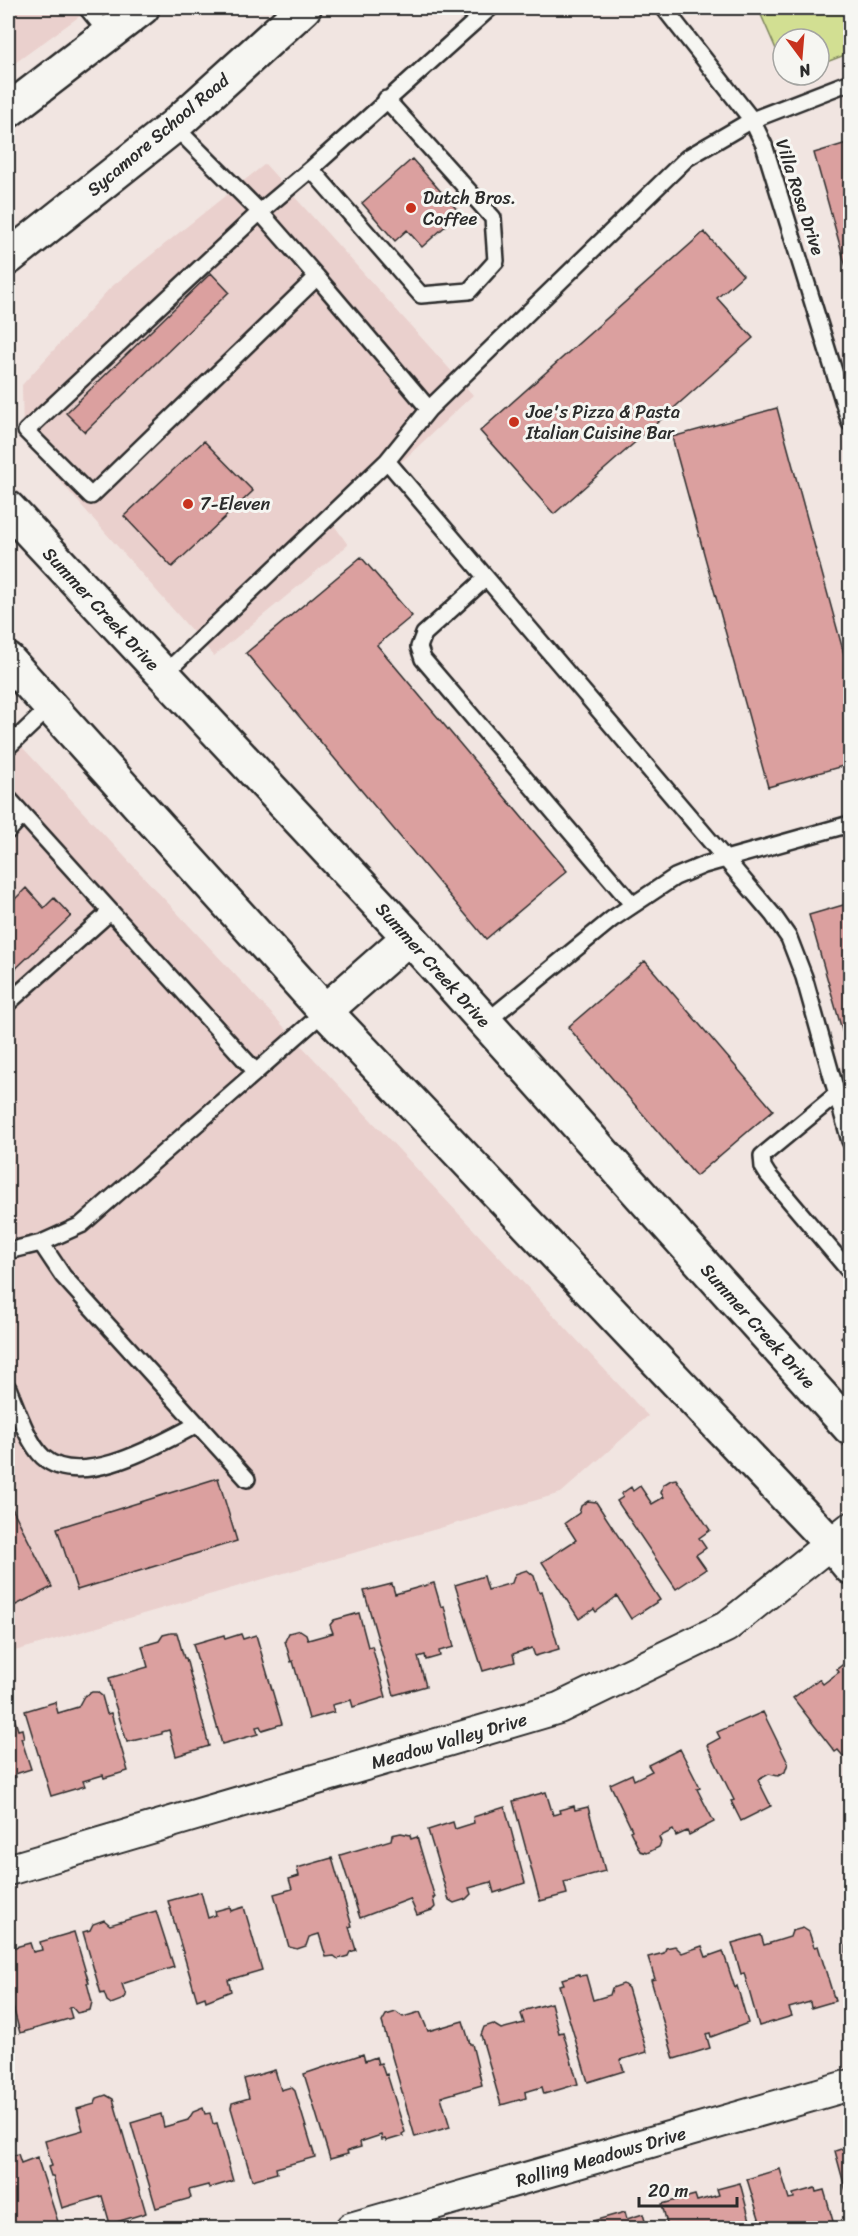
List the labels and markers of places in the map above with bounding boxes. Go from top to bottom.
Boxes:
place label: Dutch Bros. Coffee [423,182,516,235]
marker: Dutch Bros. Coffee [404,201,418,215]
place label: Joe's Pizza & Pasta Italian Cuisine Bar [525,396,680,449]
marker: Joe's Pizza & Pasta Italian Cuisine Bar [507,415,521,429]
place label: 7-Eleven [200,488,271,520]
marker: 7-Eleven [181,497,195,511]

